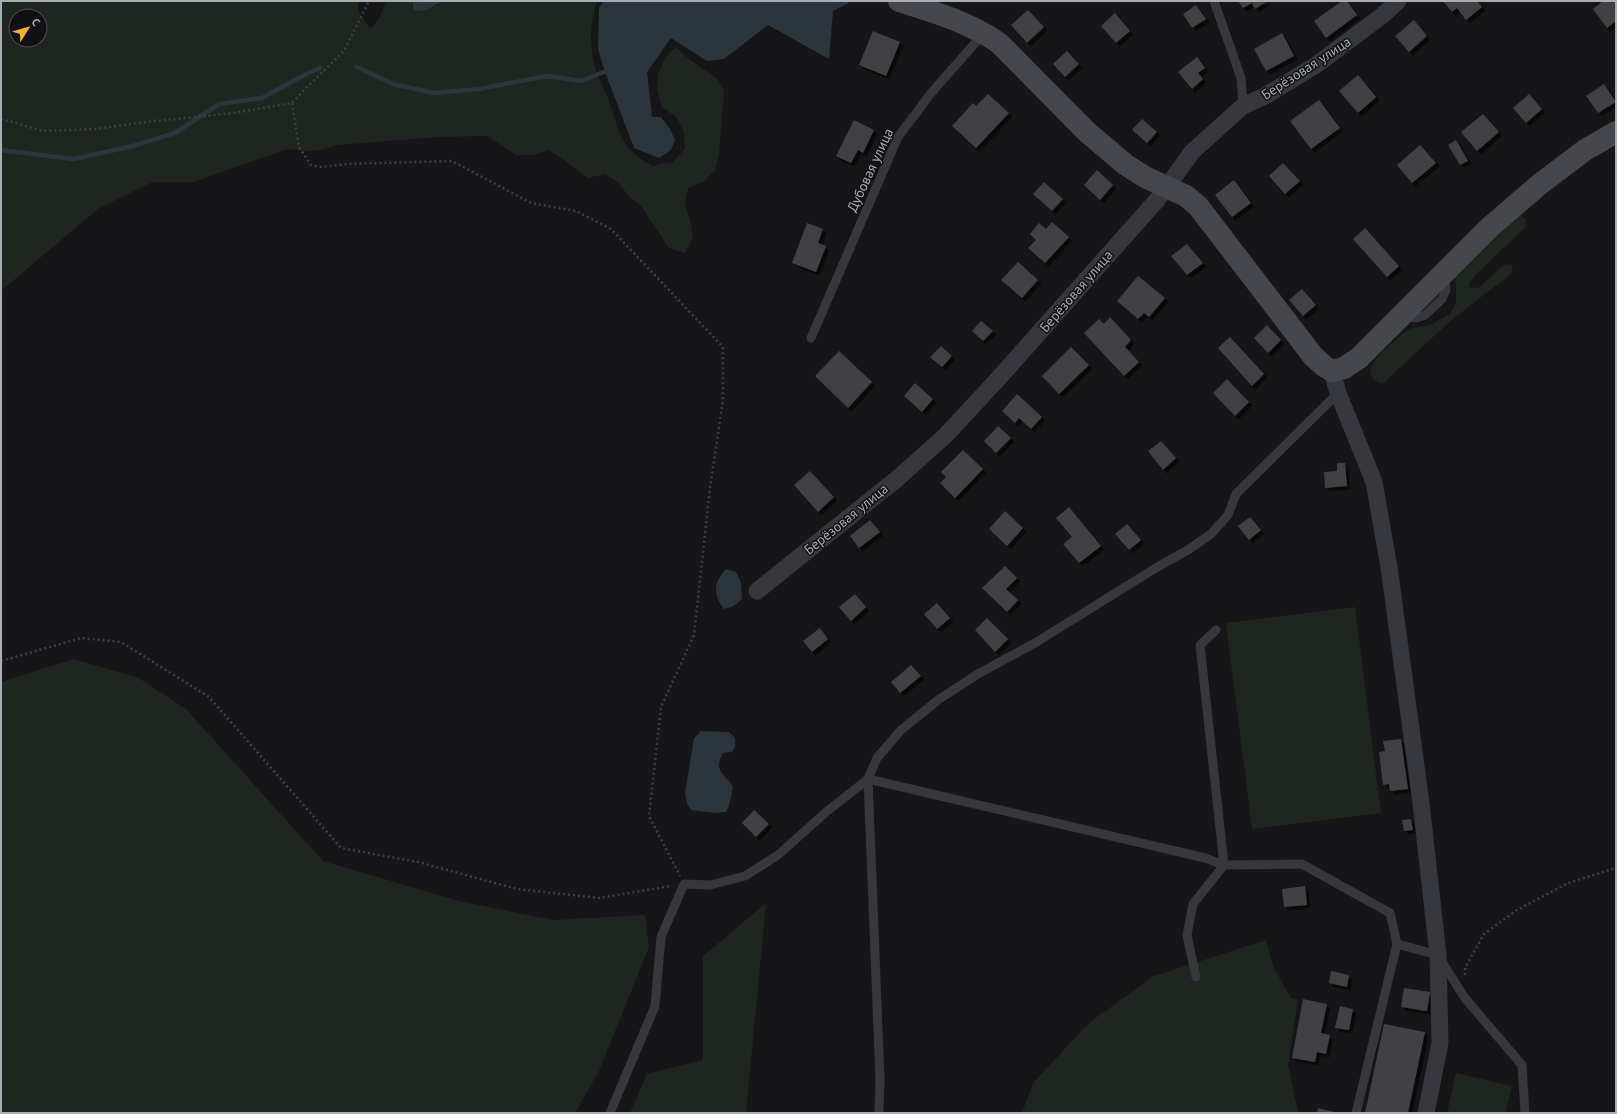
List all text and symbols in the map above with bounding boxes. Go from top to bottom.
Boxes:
north arrow [8,8,48,48]
text: С [29,15,43,29]
street label: Берёзовая улица [1258,32,1354,104]
street label: Дубовая улица [843,125,897,215]
street label: Берёзовая улица [1035,246,1117,336]
street label: Берёзовая улица [800,480,892,558]

